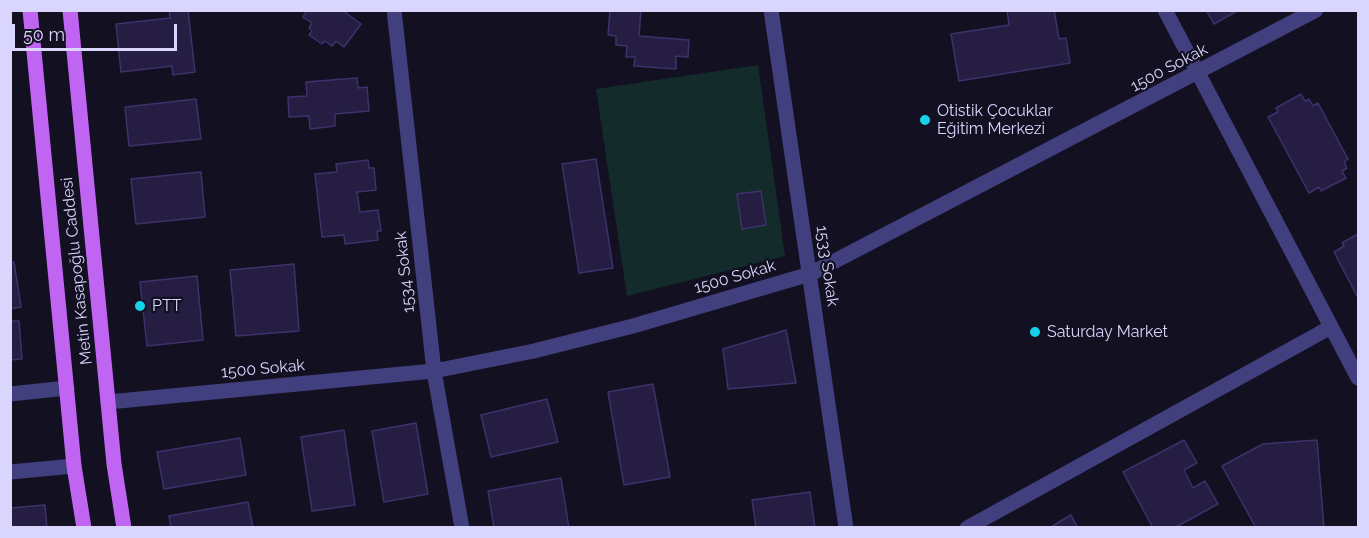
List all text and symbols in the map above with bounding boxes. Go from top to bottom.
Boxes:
scale bar [15,12,180,50]
text: 50 m [23,24,65,45]
street label: 1500 Sokak [1127,40,1211,96]
place label: Otistik Çocuklar Eğitim Merkezi [937,101,1053,139]
marker: Otistik Çocuklar Eğitim Merkezi [918,113,932,127]
street label: Metin Kasapoğlu Caddesi [58,176,96,366]
street label: 1533 Sokak [812,224,842,308]
street label: 1534 Sokak [391,230,419,314]
street label: 1500 Sokak [692,256,778,298]
place label: PTT [152,296,181,316]
marker: PTT [133,299,147,313]
place label: Saturday Market [1047,322,1168,342]
marker: Saturday Market [1028,325,1042,339]
street label: 1500 Sokak [220,356,306,382]

